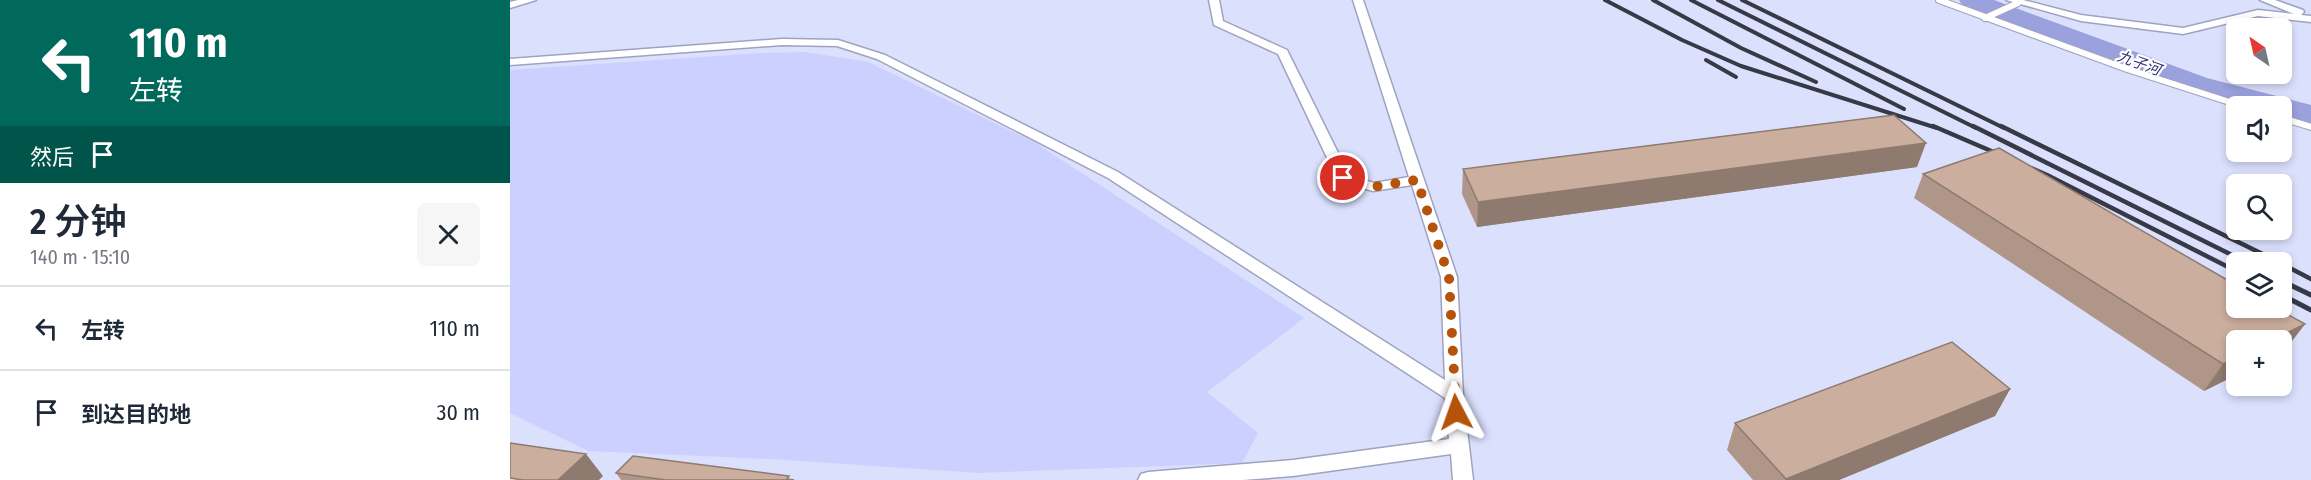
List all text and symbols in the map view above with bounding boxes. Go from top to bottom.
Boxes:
text: 110 m [129,18,228,68]
north arrow [2226,18,2292,84]
map controls [2226,18,2292,396]
icon: left [30,24,108,102]
water label: 九子河 [2115,47,2166,80]
text: 左转 [129,75,183,107]
button: sound [2226,96,2292,162]
icon: arrive [86,138,119,171]
text: 然后 [30,144,74,171]
pin [1317,152,1368,203]
icon: arrive [1326,161,1359,194]
button: search [2226,174,2292,240]
text: 2 分钟 [30,200,126,244]
button: close [417,203,480,266]
text: 140 m · 15:10 [30,245,130,269]
button: layers [2226,252,2292,318]
icon: left [30,312,63,345]
text: 110 m [430,315,480,342]
text: 左转 [81,317,125,344]
button: + [2226,330,2292,396]
position arrow [1424,380,1488,444]
icon: arrive [30,396,63,429]
text: 30 m [437,399,480,426]
text: 到达目的地 [81,401,191,428]

